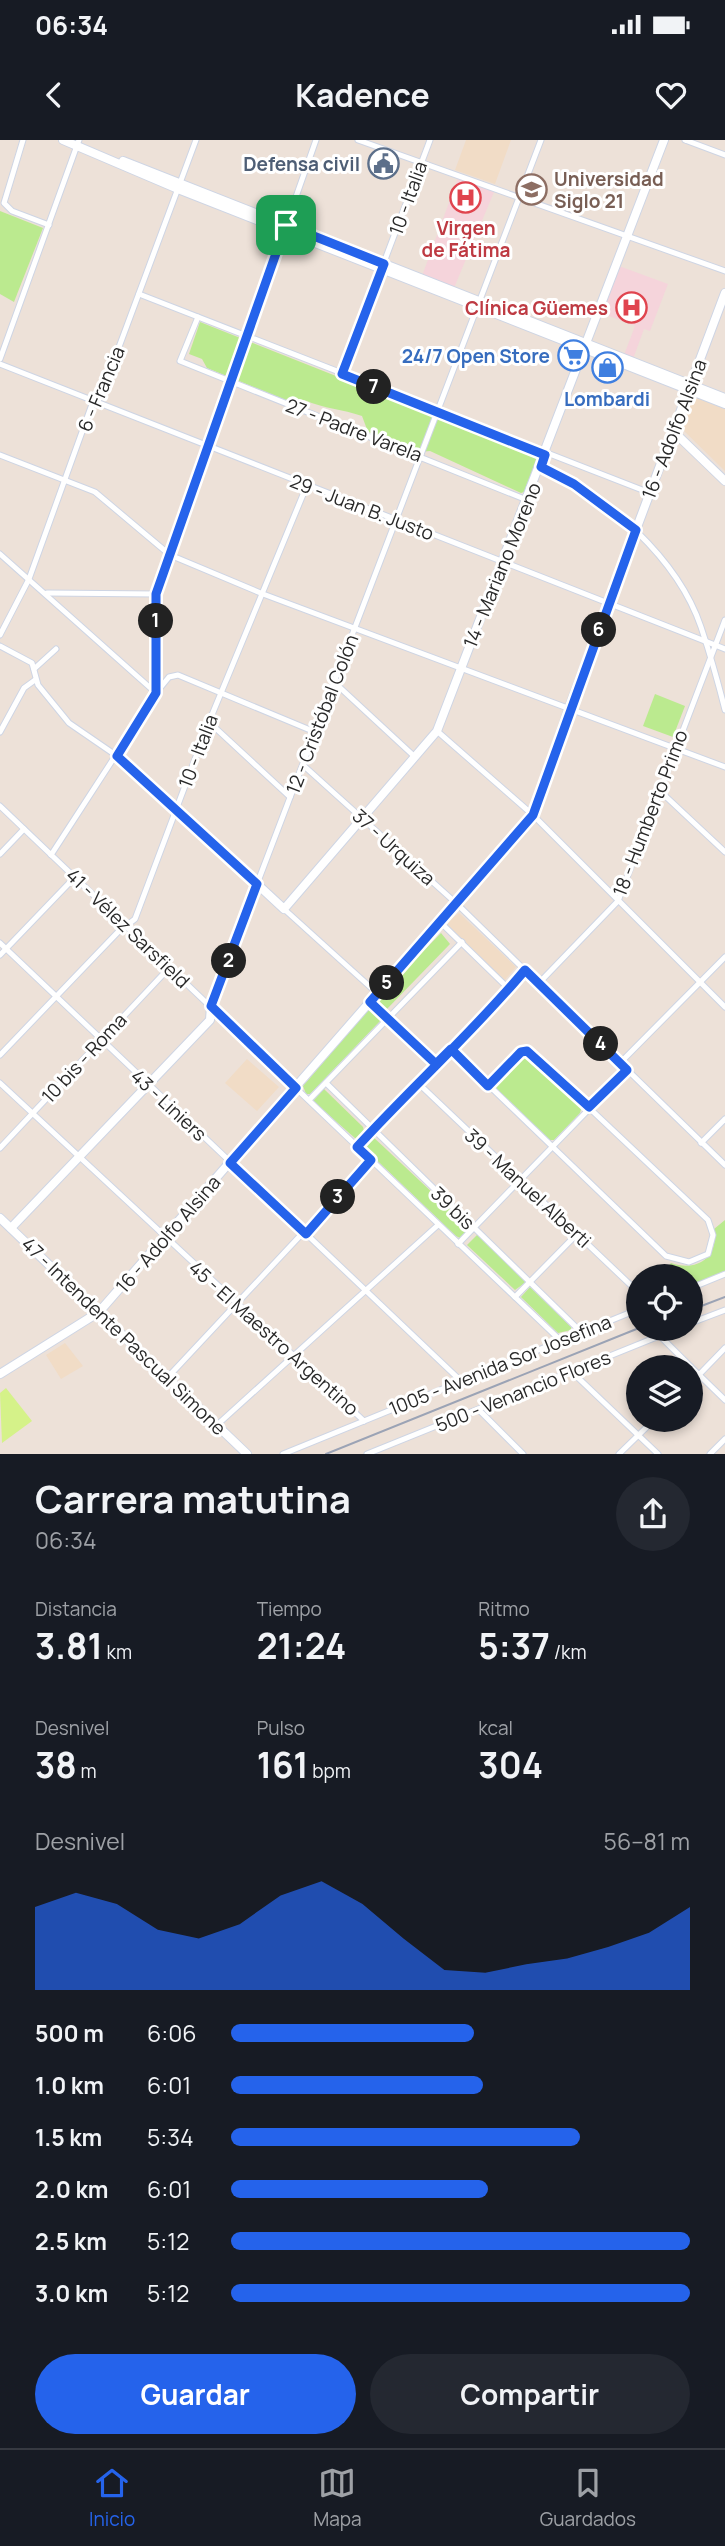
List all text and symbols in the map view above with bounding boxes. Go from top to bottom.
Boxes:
text: 06:34 [35,7,108,43]
text: Kadence [295,73,430,117]
icon: back [35,76,73,114]
icon: heart [652,76,690,114]
public building icon: Defensa civil [366,147,400,181]
place label: Defensa civil [243,151,360,177]
street label: 10 - Italia [383,158,433,238]
place label: Universidad Siglo 21 [554,166,664,214]
school or university icon: Universidad Siglo 21 [514,173,548,207]
hospital icon: Virgen de Fátima [449,180,483,214]
pin [256,195,316,255]
icon: arrive [267,206,305,244]
place label: Virgen de Fátima [421,215,511,263]
hospital icon: Clínica Güemes [614,291,648,325]
place label: Clínica Güemes [465,295,608,321]
supermarket icon: 24/7 Open Store [556,339,590,373]
street label: 6 - Francia [71,342,131,436]
place label: 24/7 Open Store [402,343,550,369]
shop icon: Lombardi [590,351,624,385]
street label: 16 - Adolfo Alsina [635,355,713,503]
pin: 7 [356,370,392,404]
text: 7 [368,373,379,399]
place label: Lombardi [564,386,650,412]
street label: 27 - Padre Varela [282,392,426,468]
street label: 29 - Juan B. Justo [286,468,438,546]
street label: 14 - Mariano Moreno [457,479,547,651]
pin: 1 [138,603,174,638]
text: 1 [151,607,160,633]
pin: 6 [582,612,616,648]
text: 6 [593,616,604,642]
street label: 12 - Cristóbal Colón [280,630,364,798]
street label: 10 - Italia [172,711,224,791]
street label: 18 - Humberto Primo [606,726,694,900]
street label: 37 - Urquiza [347,803,441,891]
street label: 41 - Vélez Sarsfield [61,862,195,994]
pin: 2 [212,944,246,978]
text: 2 [223,947,234,973]
pin: 5 [370,966,404,1000]
text: 5 [381,969,392,995]
street label: 10 bis - Roma [36,1007,132,1109]
pin: 4 [584,1026,618,1062]
text: 4 [595,1030,606,1056]
street label: 43 - Liniers [126,1063,213,1147]
street label: 39 - Manuel Alberti [459,1123,597,1253]
street label: 16 - Adolfo Alsina [110,1170,226,1298]
pin: 3 [320,1180,356,1214]
street label: 39 bis [425,1181,481,1235]
text: 3 [332,1183,343,1209]
street label: 47 - Intendente Pascual Simone [16,1231,232,1441]
street label: 45 - El Maestro Argentino [184,1255,364,1421]
map controls [626,1264,703,1432]
button: locate [626,1264,703,1341]
street label: 1005 - Avenida Sor Josefina [385,1308,615,1422]
street label: 500 - Venancio Flores [432,1344,614,1438]
button: layers [626,1355,703,1432]
text: Carrera matutina [35,1472,351,1524]
button: share [616,1477,690,1551]
text: 06:34 [35,1524,96,1556]
text: Distancia [35,1596,117,1622]
text: Tiempo [257,1596,322,1622]
text: Ritmo [478,1596,530,1622]
text: 3.81 [35,1622,103,1670]
text: 21:24 [257,1622,346,1670]
text: 5:37 [478,1622,550,1670]
text: km [103,1639,132,1665]
text: /km [550,1639,587,1665]
text: Desnivel [35,1715,109,1741]
text: Pulso [257,1715,305,1741]
text: kcal [478,1715,513,1741]
text: 38 [35,1741,77,1789]
text: 161 [257,1741,309,1789]
text: 304 [478,1741,543,1789]
text: m [77,1758,97,1784]
text: bpm [309,1758,351,1784]
text: Desnivel [35,1825,125,1857]
text: 56–81 m [604,1825,690,1857]
text: 500 m [35,2017,104,2049]
text: 6:06 [147,2017,196,2049]
text: 1.0 km [35,2069,104,2101]
text: 6:01 [147,2069,191,2101]
text: 1.5 km [35,2121,102,2153]
text: 5:34 [147,2121,193,2153]
text: 2.0 km [35,2173,108,2205]
text: 6:01 [147,2173,191,2205]
text: 2.5 km [35,2225,107,2257]
text: 5:12 [147,2225,189,2257]
text: 3.0 km [35,2277,108,2309]
text: 5:12 [147,2277,189,2309]
button: Guardar [35,2354,356,2434]
button: Compartir [370,2354,690,2434]
tab: Inicio [89,2464,135,2532]
tab: Mapa [313,2464,362,2532]
tab: Guardados [540,2464,636,2532]

